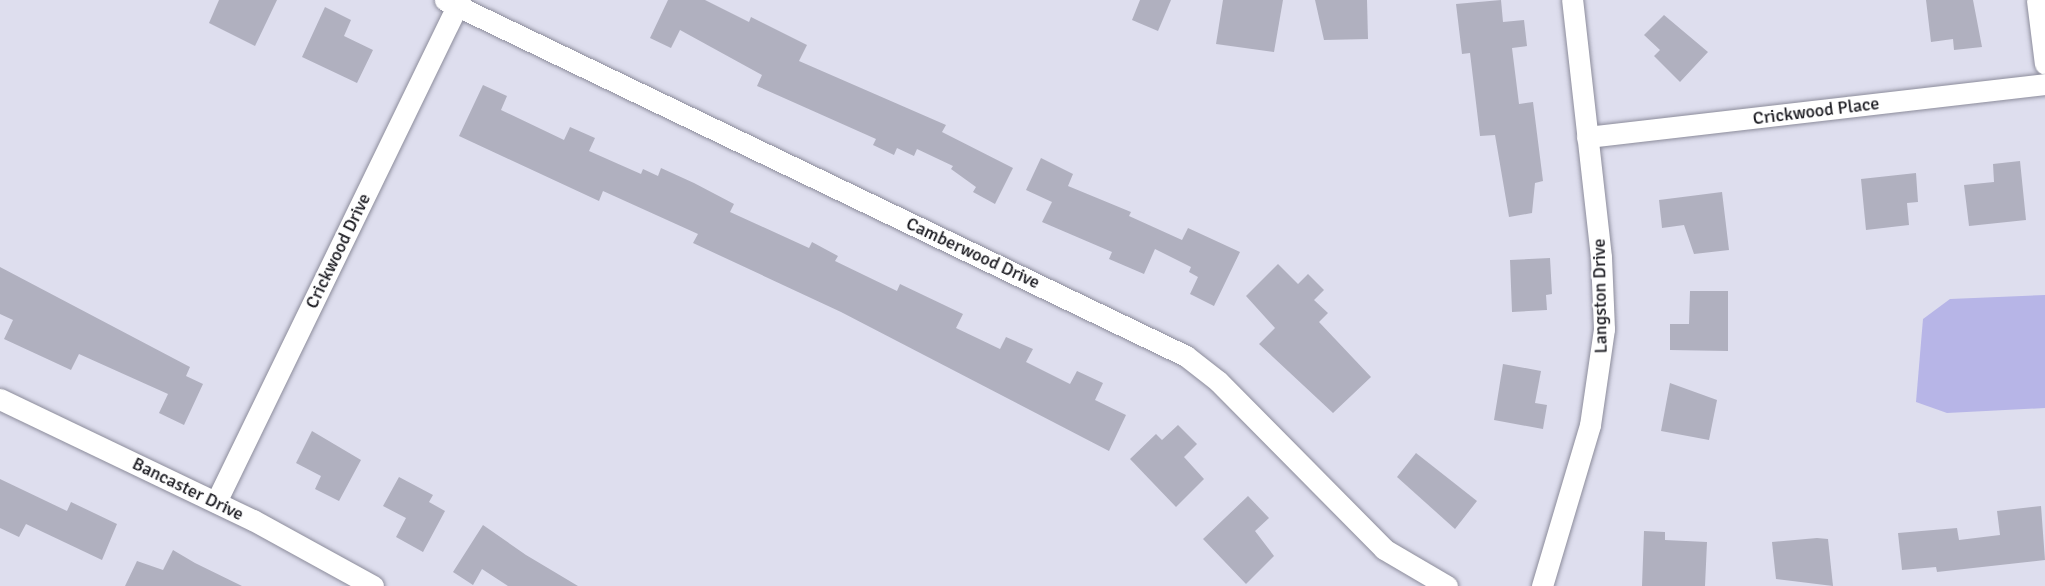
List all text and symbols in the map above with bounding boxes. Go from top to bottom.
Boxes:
street label: Crickwood Place [1752,93,1880,129]
street label: Crickwood Drive [301,190,375,312]
street label: Camberwood Drive [903,213,1043,293]
street label: Langston Drive [1588,238,1612,354]
street label: Bancaster Drive [129,453,247,525]

